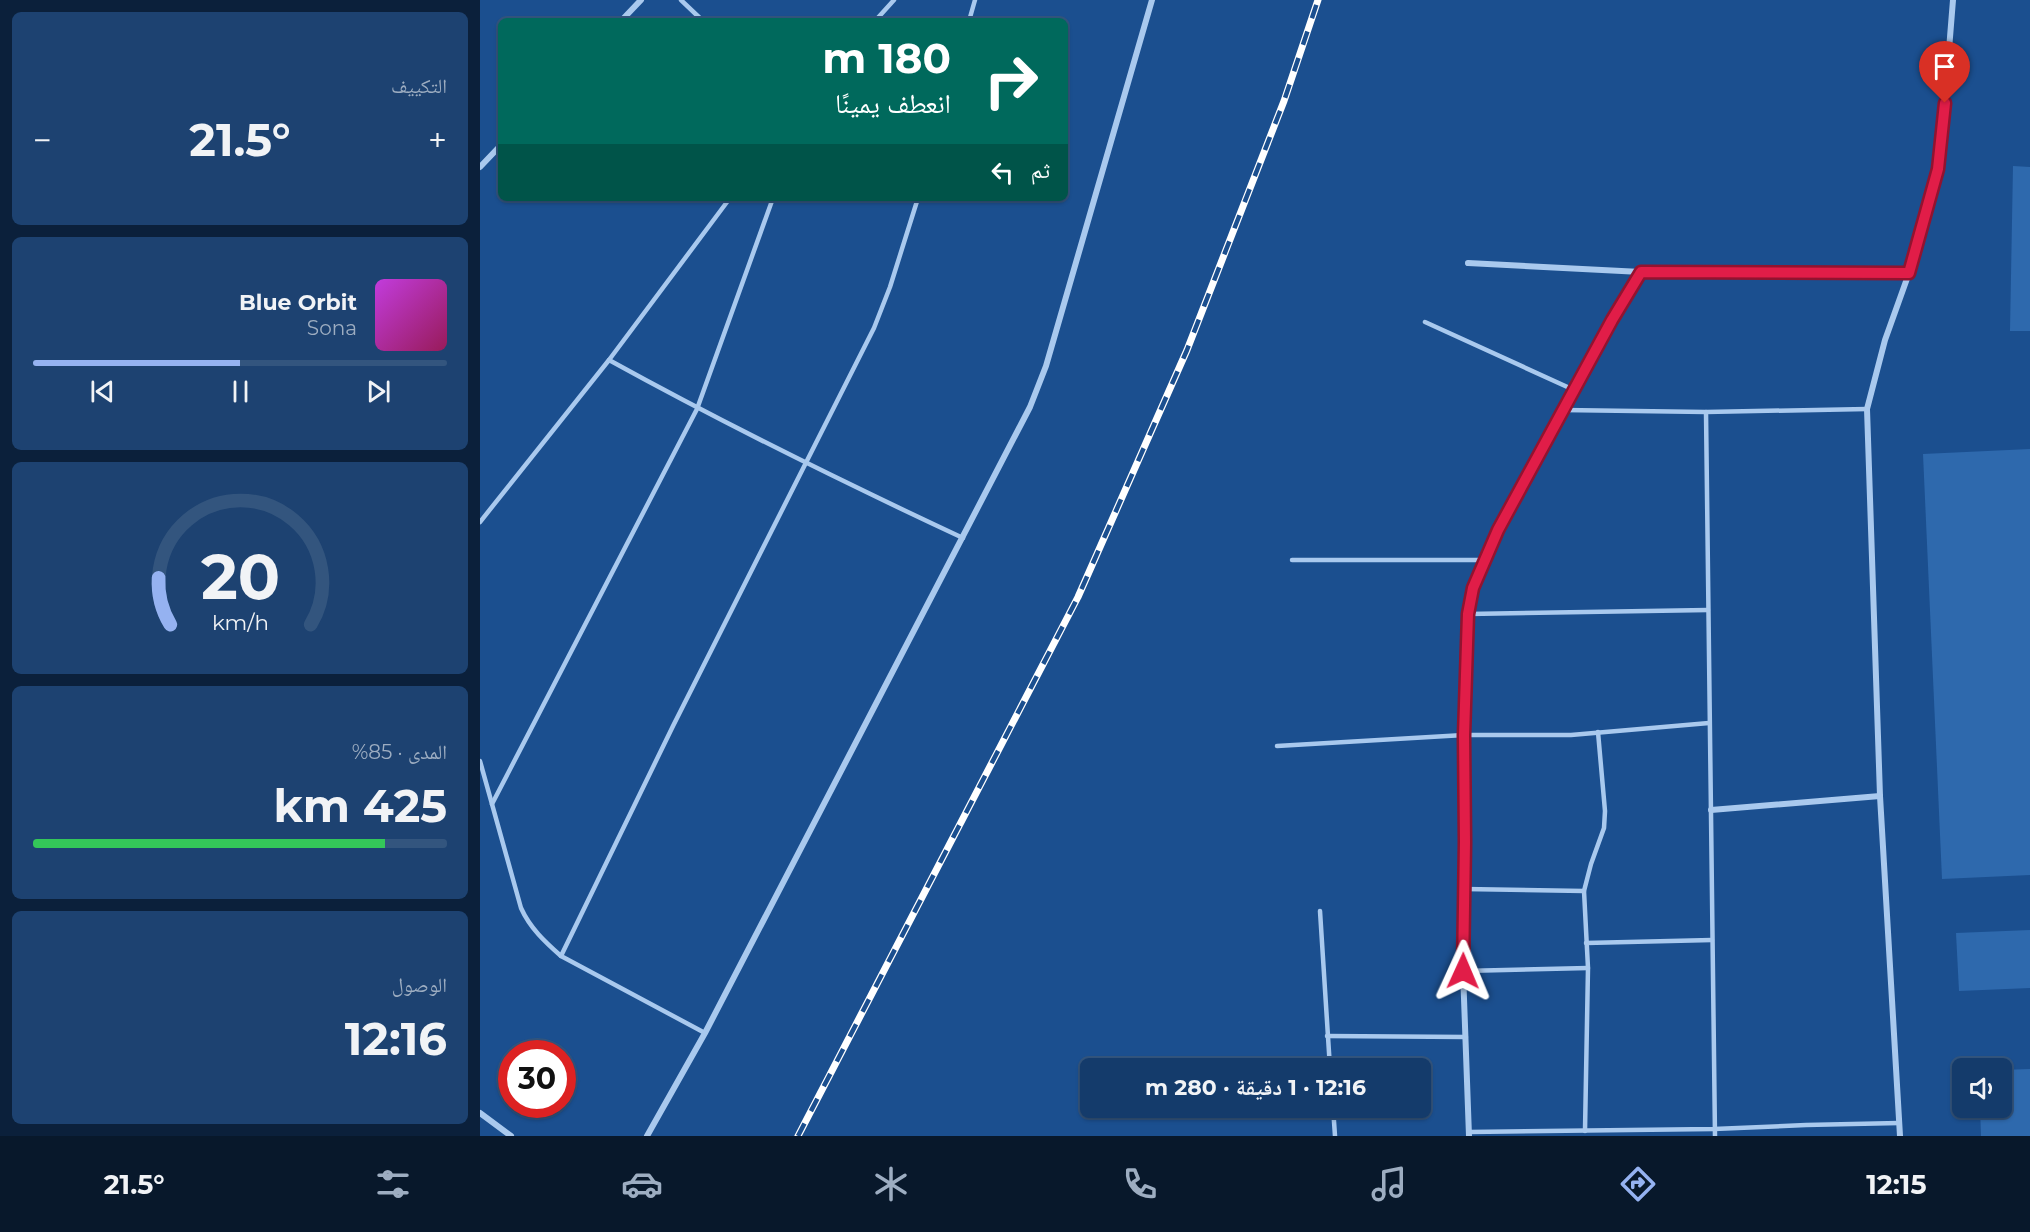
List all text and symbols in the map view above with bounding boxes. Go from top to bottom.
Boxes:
text: 180 m [822,32,951,84]
pin [1919,41,1970,103]
icon: right [972,42,1050,120]
icon: arrive [1928,50,1961,83]
text: التكييف [391,74,447,98]
text: انعطف يمينًا [835,87,951,120]
text: 21.5° [189,112,291,167]
text: − [33,120,52,160]
text: + [428,120,447,160]
icon: left [986,156,1019,189]
text: ثم [1031,157,1050,184]
text: Blue Orbit [239,289,357,316]
text: Sona [307,316,357,340]
icon: previous [86,375,119,408]
icon: pause [224,375,257,408]
icon: next [362,375,395,408]
text: 20 [200,539,280,615]
text: km/h [211,609,269,635]
text: المدى · 85% [352,740,447,764]
text: 425 km [273,778,447,833]
position arrow [1431,939,1495,1003]
text: الوصول [392,973,447,997]
text: 12:16 [345,1011,447,1066]
speed limit sign: 30 [498,1040,576,1118]
map controls [1952,1058,2012,1118]
button: sound [1952,1058,2012,1118]
text: 12:16 · 1 دقيقة · 280 m [1145,1074,1366,1101]
icon: filters [372,1163,414,1205]
icon: car [621,1163,663,1205]
icon: climate [870,1163,912,1205]
icon: phone [1119,1163,1161,1205]
icon: music [1368,1163,1410,1205]
icon: directions [1617,1163,1659,1205]
text: 21.5° [104,1168,164,1201]
text: 12:15 [1866,1168,1926,1201]

